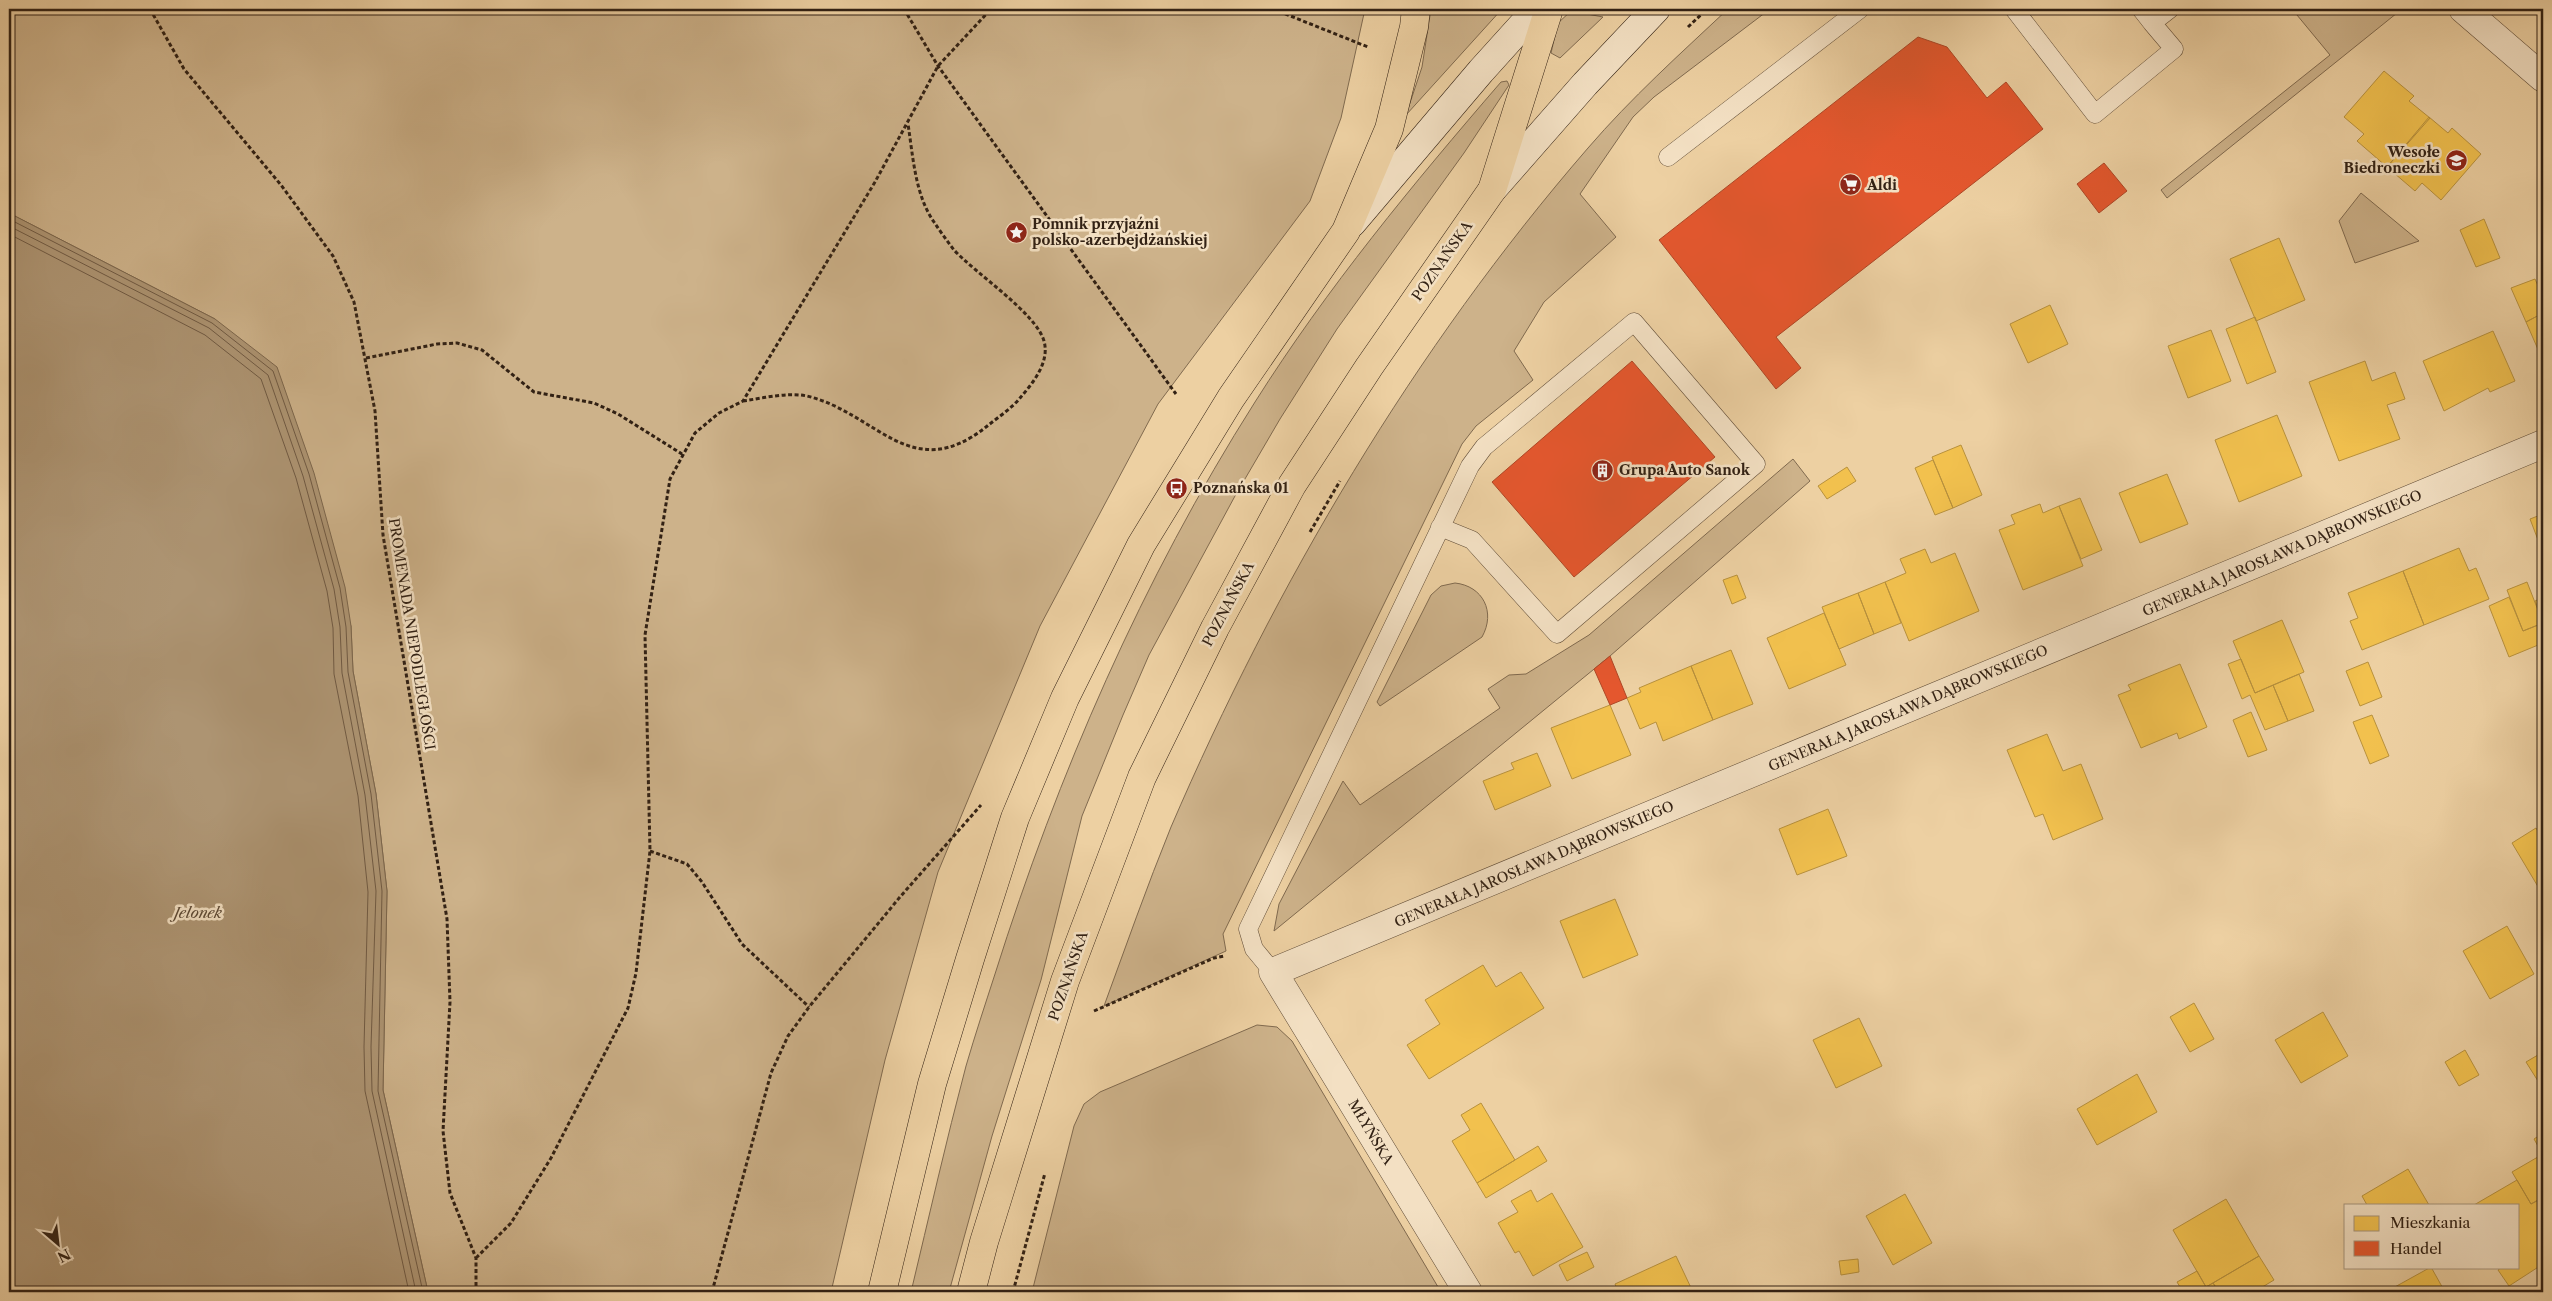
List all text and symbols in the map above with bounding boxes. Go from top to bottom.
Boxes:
place label: Wesołe Biedroneczki [2344,143,2440,177]
school or university icon: Wesołe Biedroneczki [2444,148,2468,172]
supermarket icon: Aldi [1839,173,1863,197]
place label: Aldi [1866,176,1897,194]
place label: Pomnik przyjaźni polsko-azerbejdżańskiej [1032,215,1207,249]
street label: POZNAŃSKA [1407,217,1477,304]
place icon: Pomnik przyjaźni polsko-azerbejdżańskiej [1004,220,1028,244]
building icon: Grupa Auto Sanok [1591,458,1615,482]
place label: Grupa Auto Sanok [1619,461,1751,479]
bus stop icon: Poznańska 01 [1165,476,1189,500]
place label: Poznańska 01 [1193,479,1289,497]
street label: GENERAŁA JAROSŁAWA DĄBROWSKIEGO [2140,486,2424,620]
street label: PROMENADA NIEPODLEGŁOŚCI [385,517,440,751]
street label: POZNAŃSKA [1197,558,1258,649]
street label: GENERAŁA JAROSŁAWA DĄBROWSKIEGO [1766,641,2050,775]
street label: GENERAŁA JAROSŁAWA DĄBROWSKIEGO [1392,797,1676,931]
water label: Jelonek [170,903,222,922]
street label: POZNAŃSKA [1043,928,1092,1023]
street label: MŁYŃSKA [1344,1095,1399,1169]
legend [2344,1204,2520,1268]
text: Mieszkania [2390,1213,2471,1232]
north arrow [32,1218,82,1268]
text: Handel [2390,1239,2443,1258]
text: N [55,1245,74,1266]

